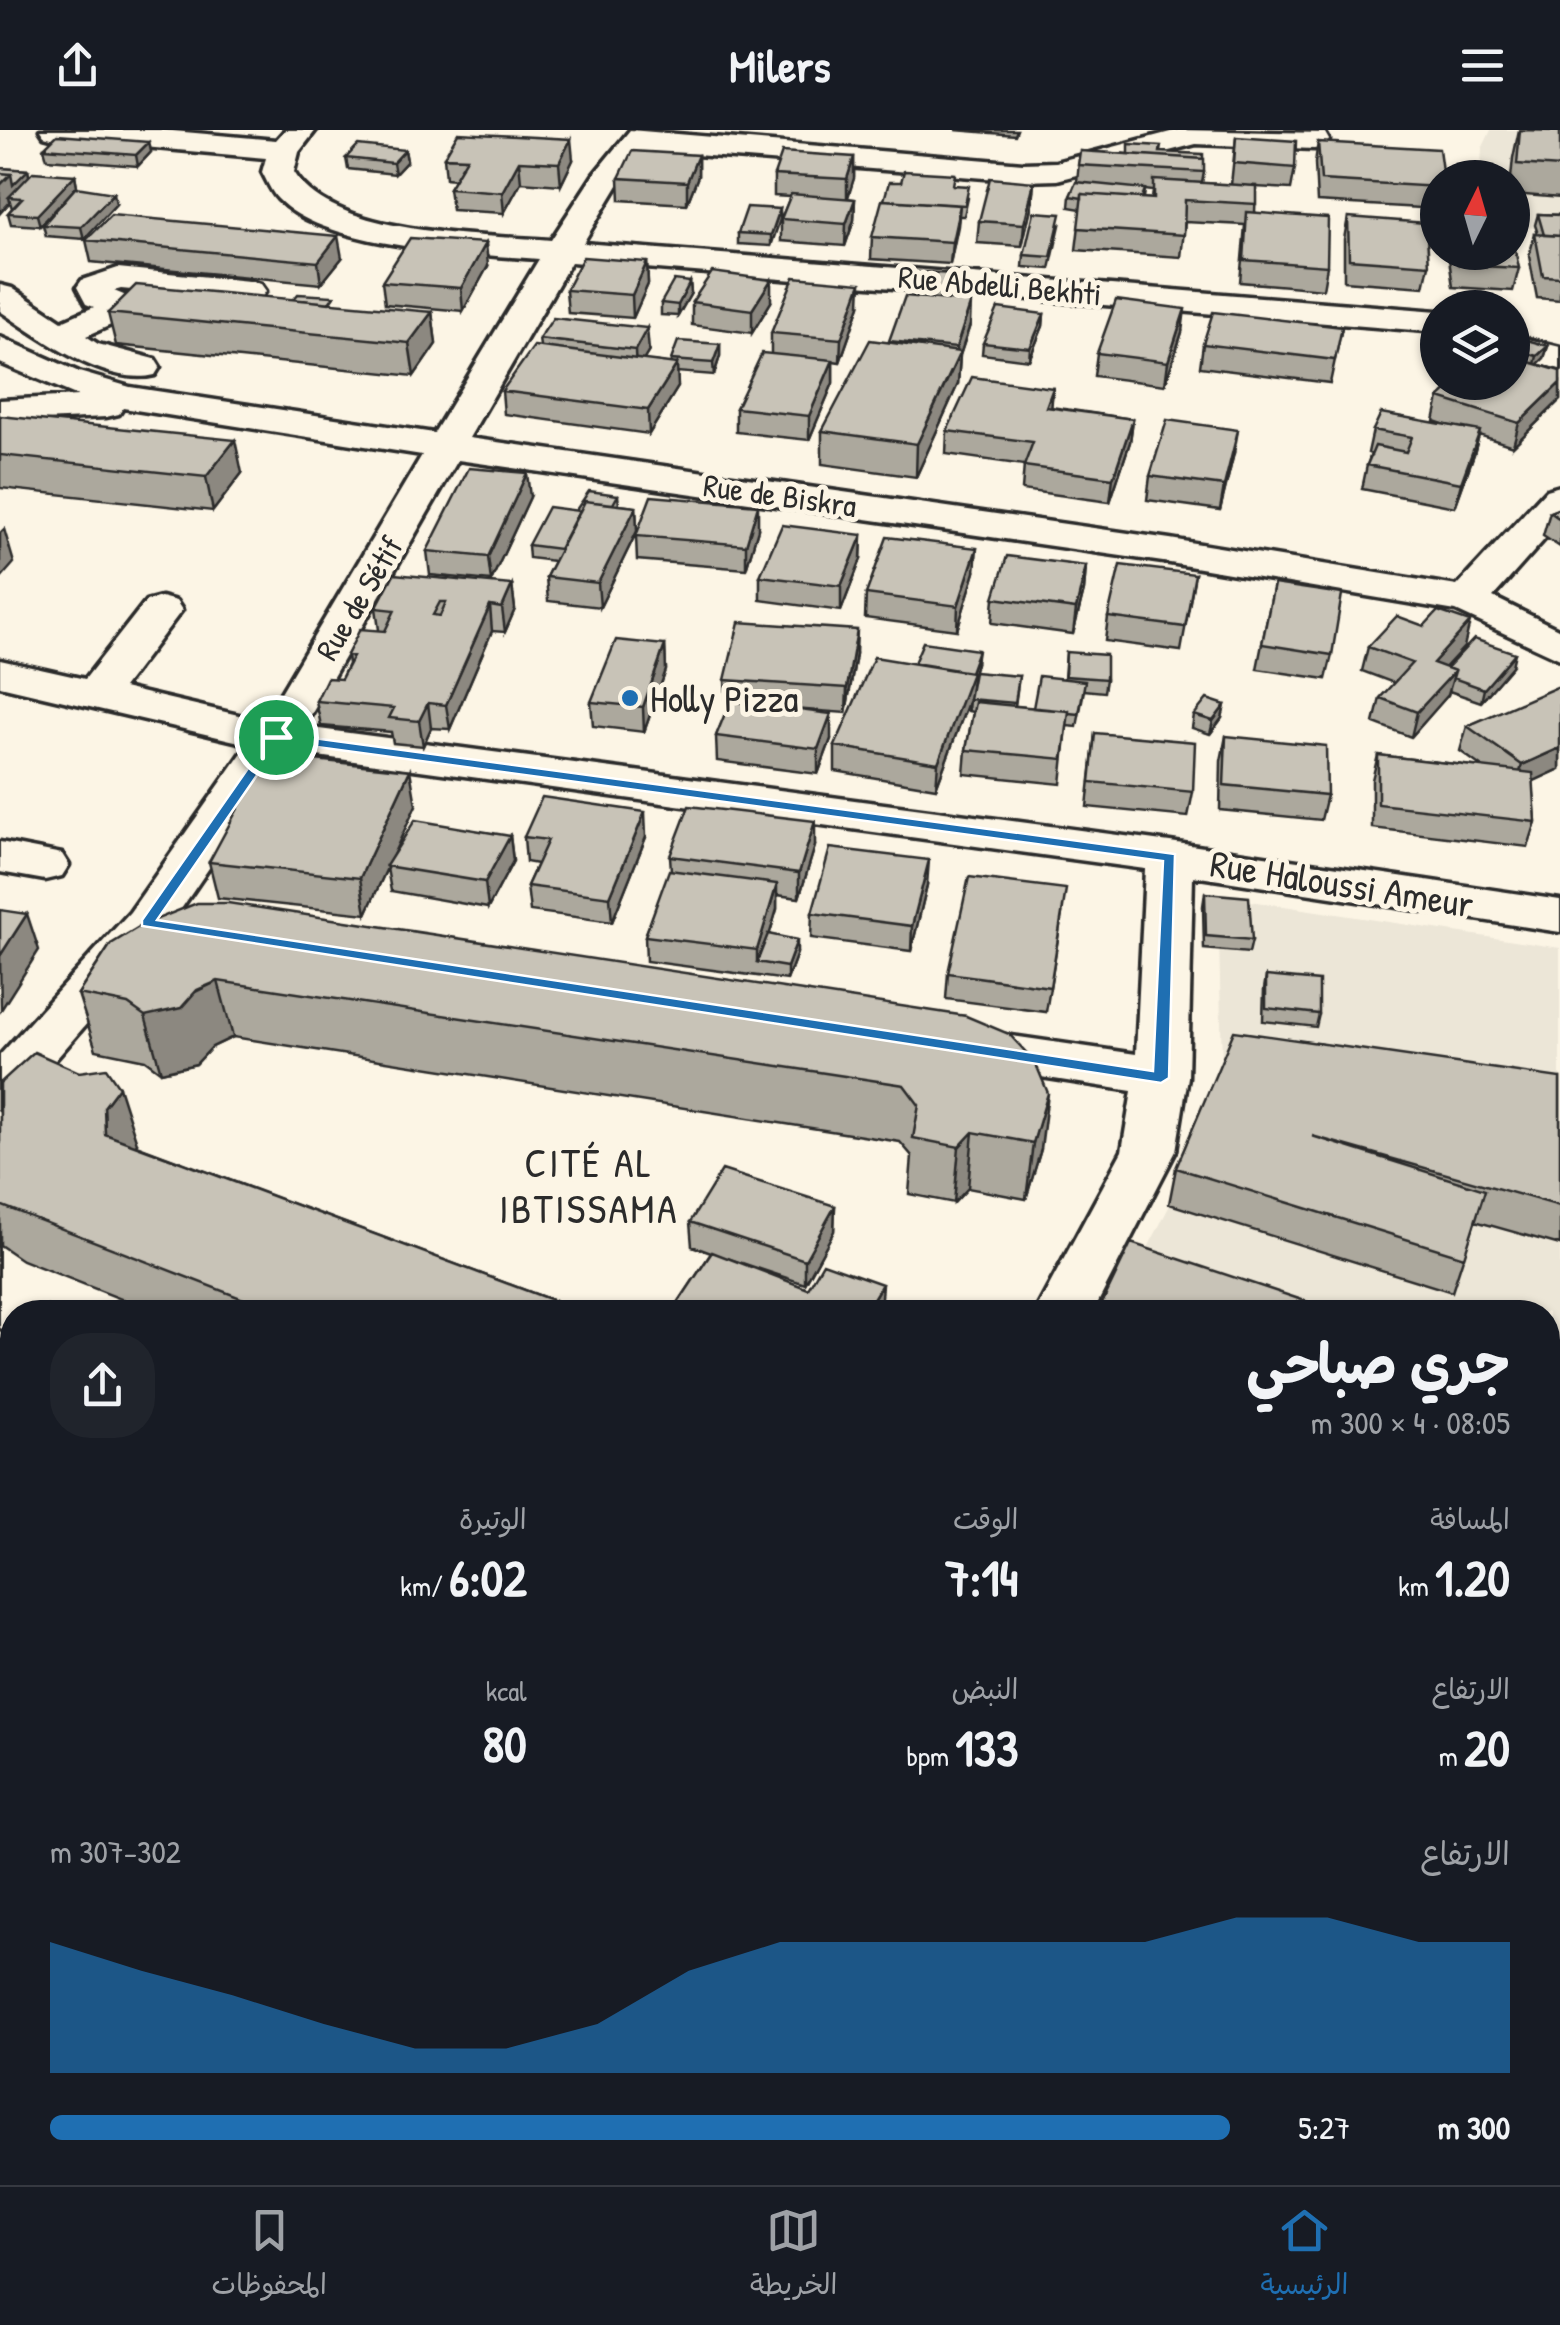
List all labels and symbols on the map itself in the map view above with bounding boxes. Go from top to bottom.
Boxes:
north arrow [1420,160,1530,270]
street label: Rue Abdelli Bekhti [897,255,1103,315]
street label: Rue de Biskra [701,463,859,527]
street label: Rue de Sétif [305,528,413,668]
place label: Holly Pizza [650,672,799,724]
marker: Holly Pizza [619,687,641,709]
pin [234,695,319,780]
street label: Rue Haloussi Ameur [1207,837,1478,930]
district label: CITÉ AL IBTISSAMA [499,1135,679,1235]

